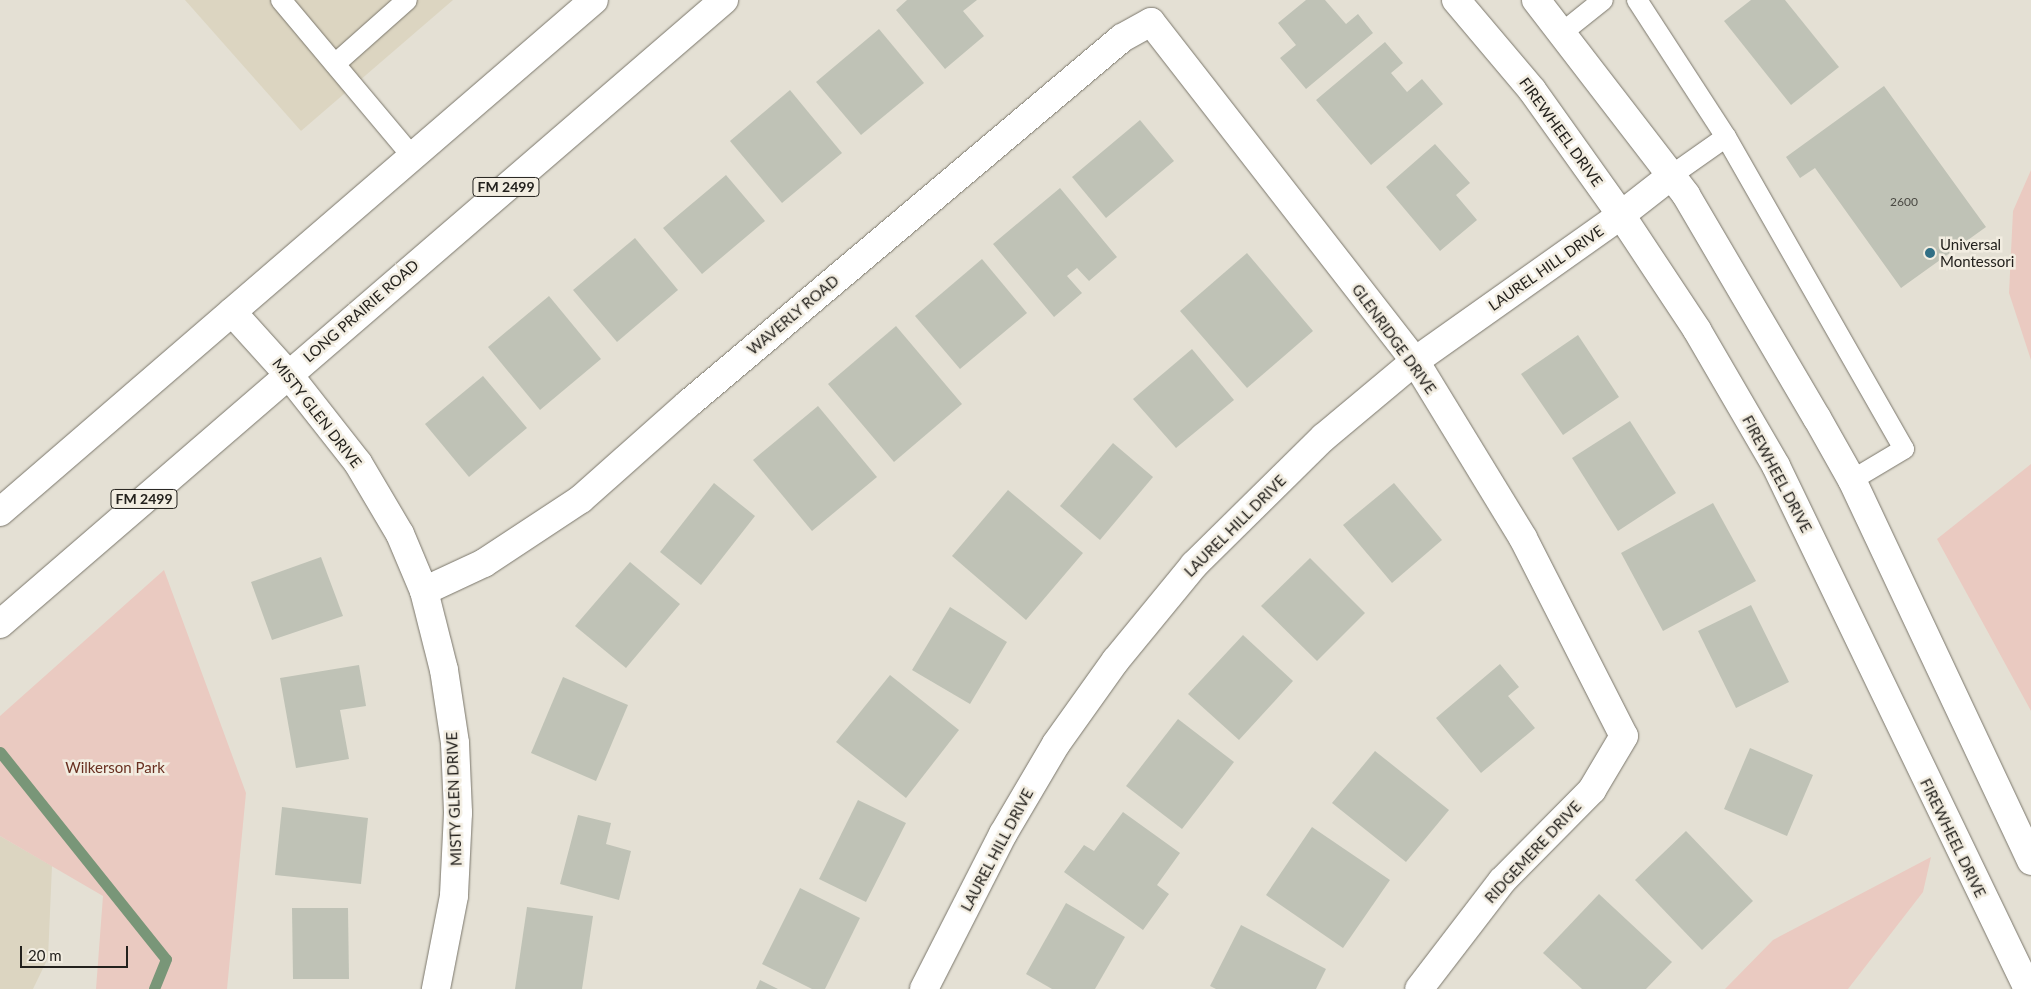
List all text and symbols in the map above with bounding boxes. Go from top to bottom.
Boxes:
street label: FIREWHEEL DRIVE [1515,74,1607,190]
road number: FM 2499 [472,176,540,198]
house number: 2600 [1890,195,1918,209]
street label: LAUREL HILL DRIVE [1485,221,1607,315]
place label: Universal Montessori [1940,235,2014,270]
marker: Universal Montessori [1924,247,1936,259]
street label: LONG PRAIRIE ROAD [300,256,422,366]
street label: WAVERLY ROAD [743,271,843,359]
street label: GLENRIDGE DRIVE [1348,281,1440,397]
street label: MISTY GLEN DRIVE [268,354,366,472]
street label: FIREWHEEL DRIVE [1738,412,1816,536]
street label: LAUREL HILL DRIVE [1180,471,1290,581]
road number: FM 2499 [110,488,178,510]
street label: MISTY GLEN DRIVE [443,731,465,867]
park label: Wilkerson Park [65,759,165,777]
street label: FIREWHEEL DRIVE [1916,775,1990,901]
street label: LAUREL HILL DRIVE [957,785,1037,915]
street label: RIDGEMERE DRIVE [1481,797,1585,907]
scale bar [22,936,130,968]
text: 20 m [28,946,62,964]

